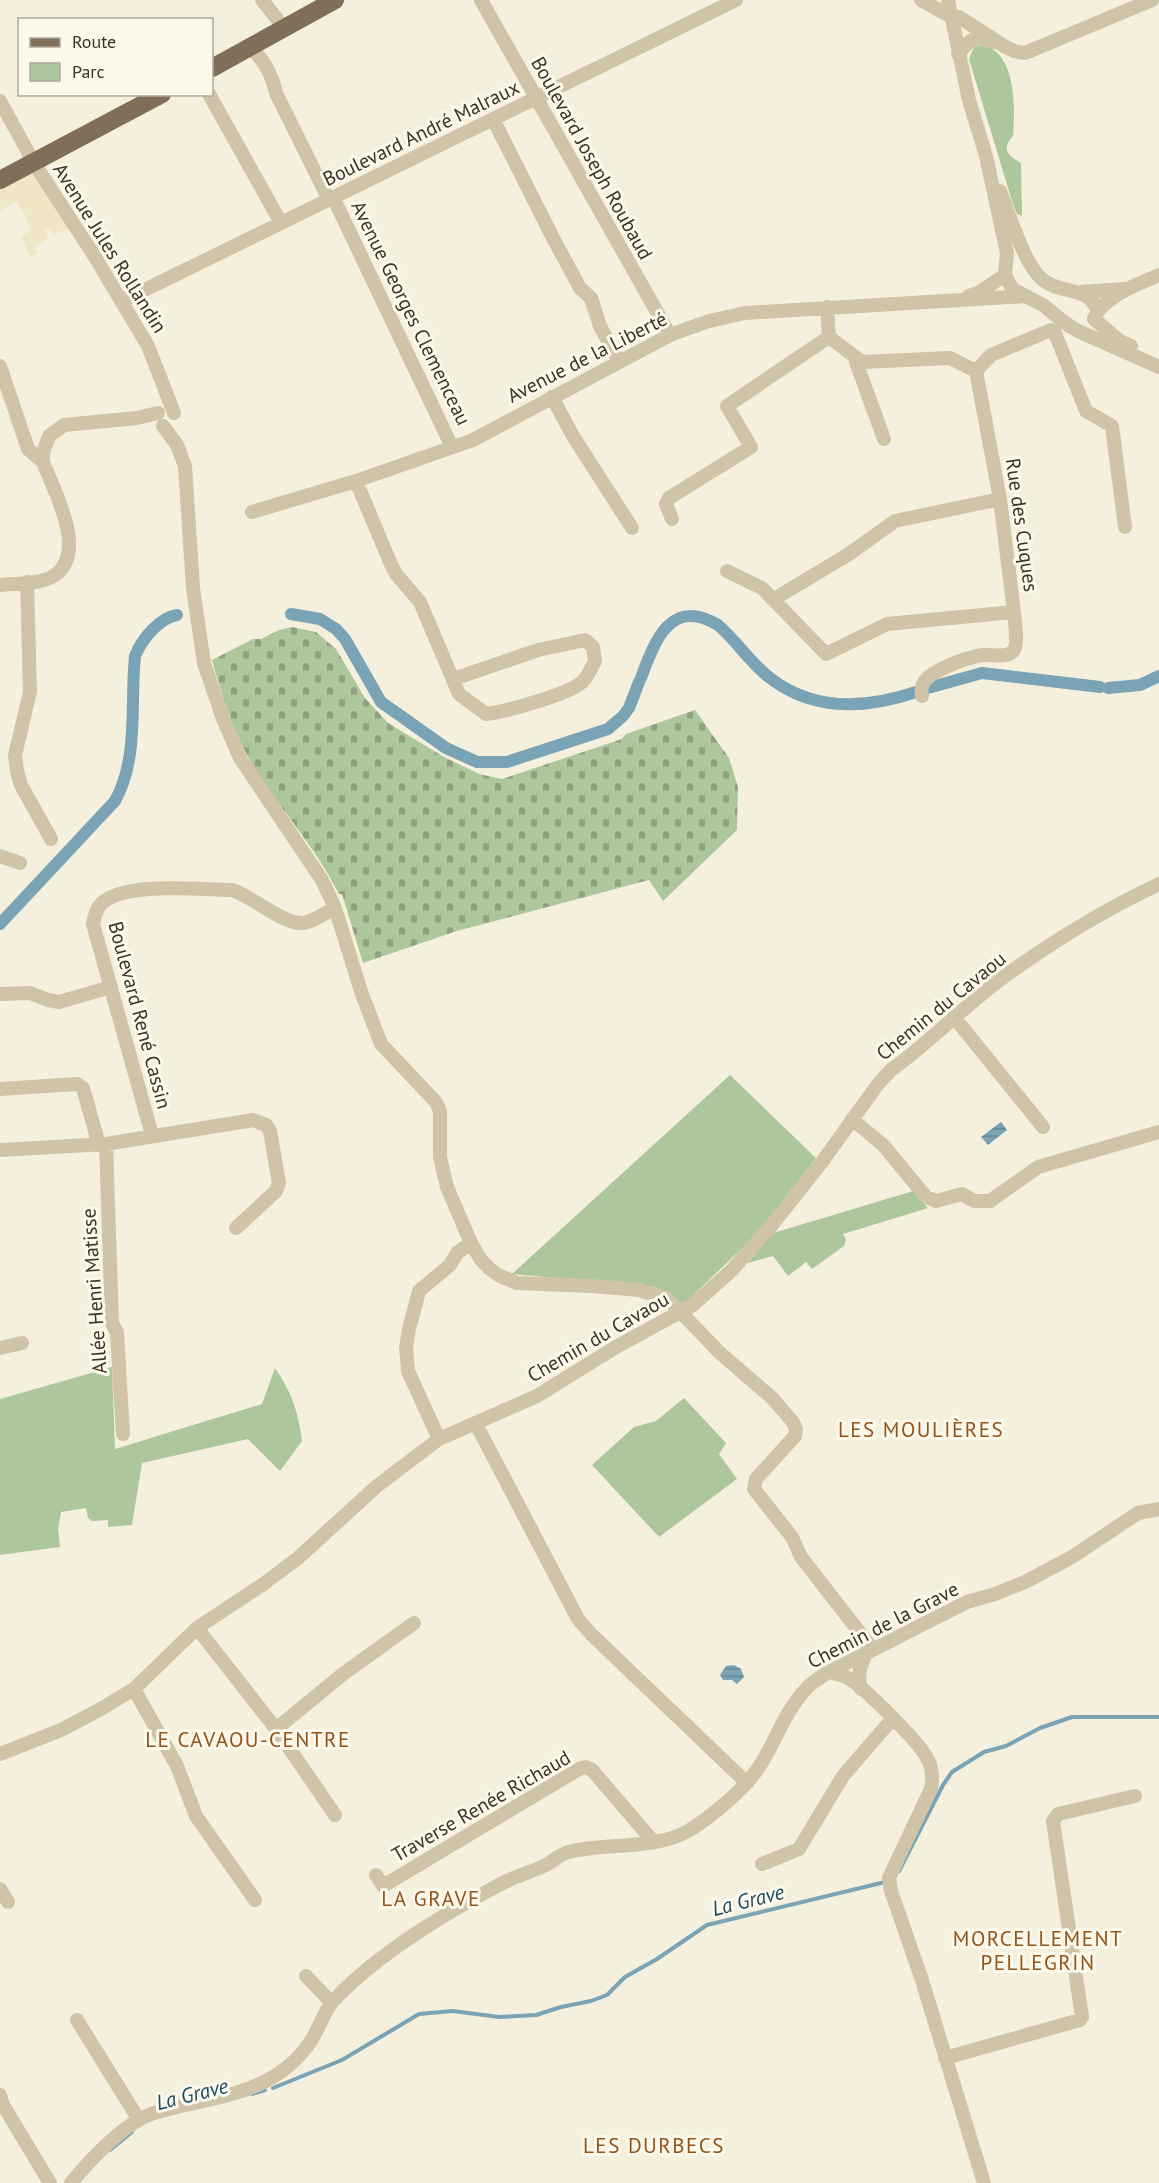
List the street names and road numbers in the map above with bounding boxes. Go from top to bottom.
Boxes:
street label: Boulevard Joseph Roubaud [525,52,659,264]
street label: Boulevard André Malraux [318,74,524,192]
street label: Avenue Jules Rollandin [47,158,173,338]
street label: Avenue Georges Clemenceau [345,197,477,429]
street label: Avenue de la Liberté [503,305,671,409]
street label: Rue des Cuques [1000,457,1044,593]
street label: Boulevard René Cassin [102,918,178,1112]
street label: Chemin du Cavaou [871,946,1011,1066]
street label: Allée Henri Matisse [75,1207,113,1375]
street label: Chemin du Cavaou [523,1286,673,1388]
street label: Chemin de la Grave [803,1576,963,1674]
street label: Traverse Renée Richaud [387,1744,575,1868]

